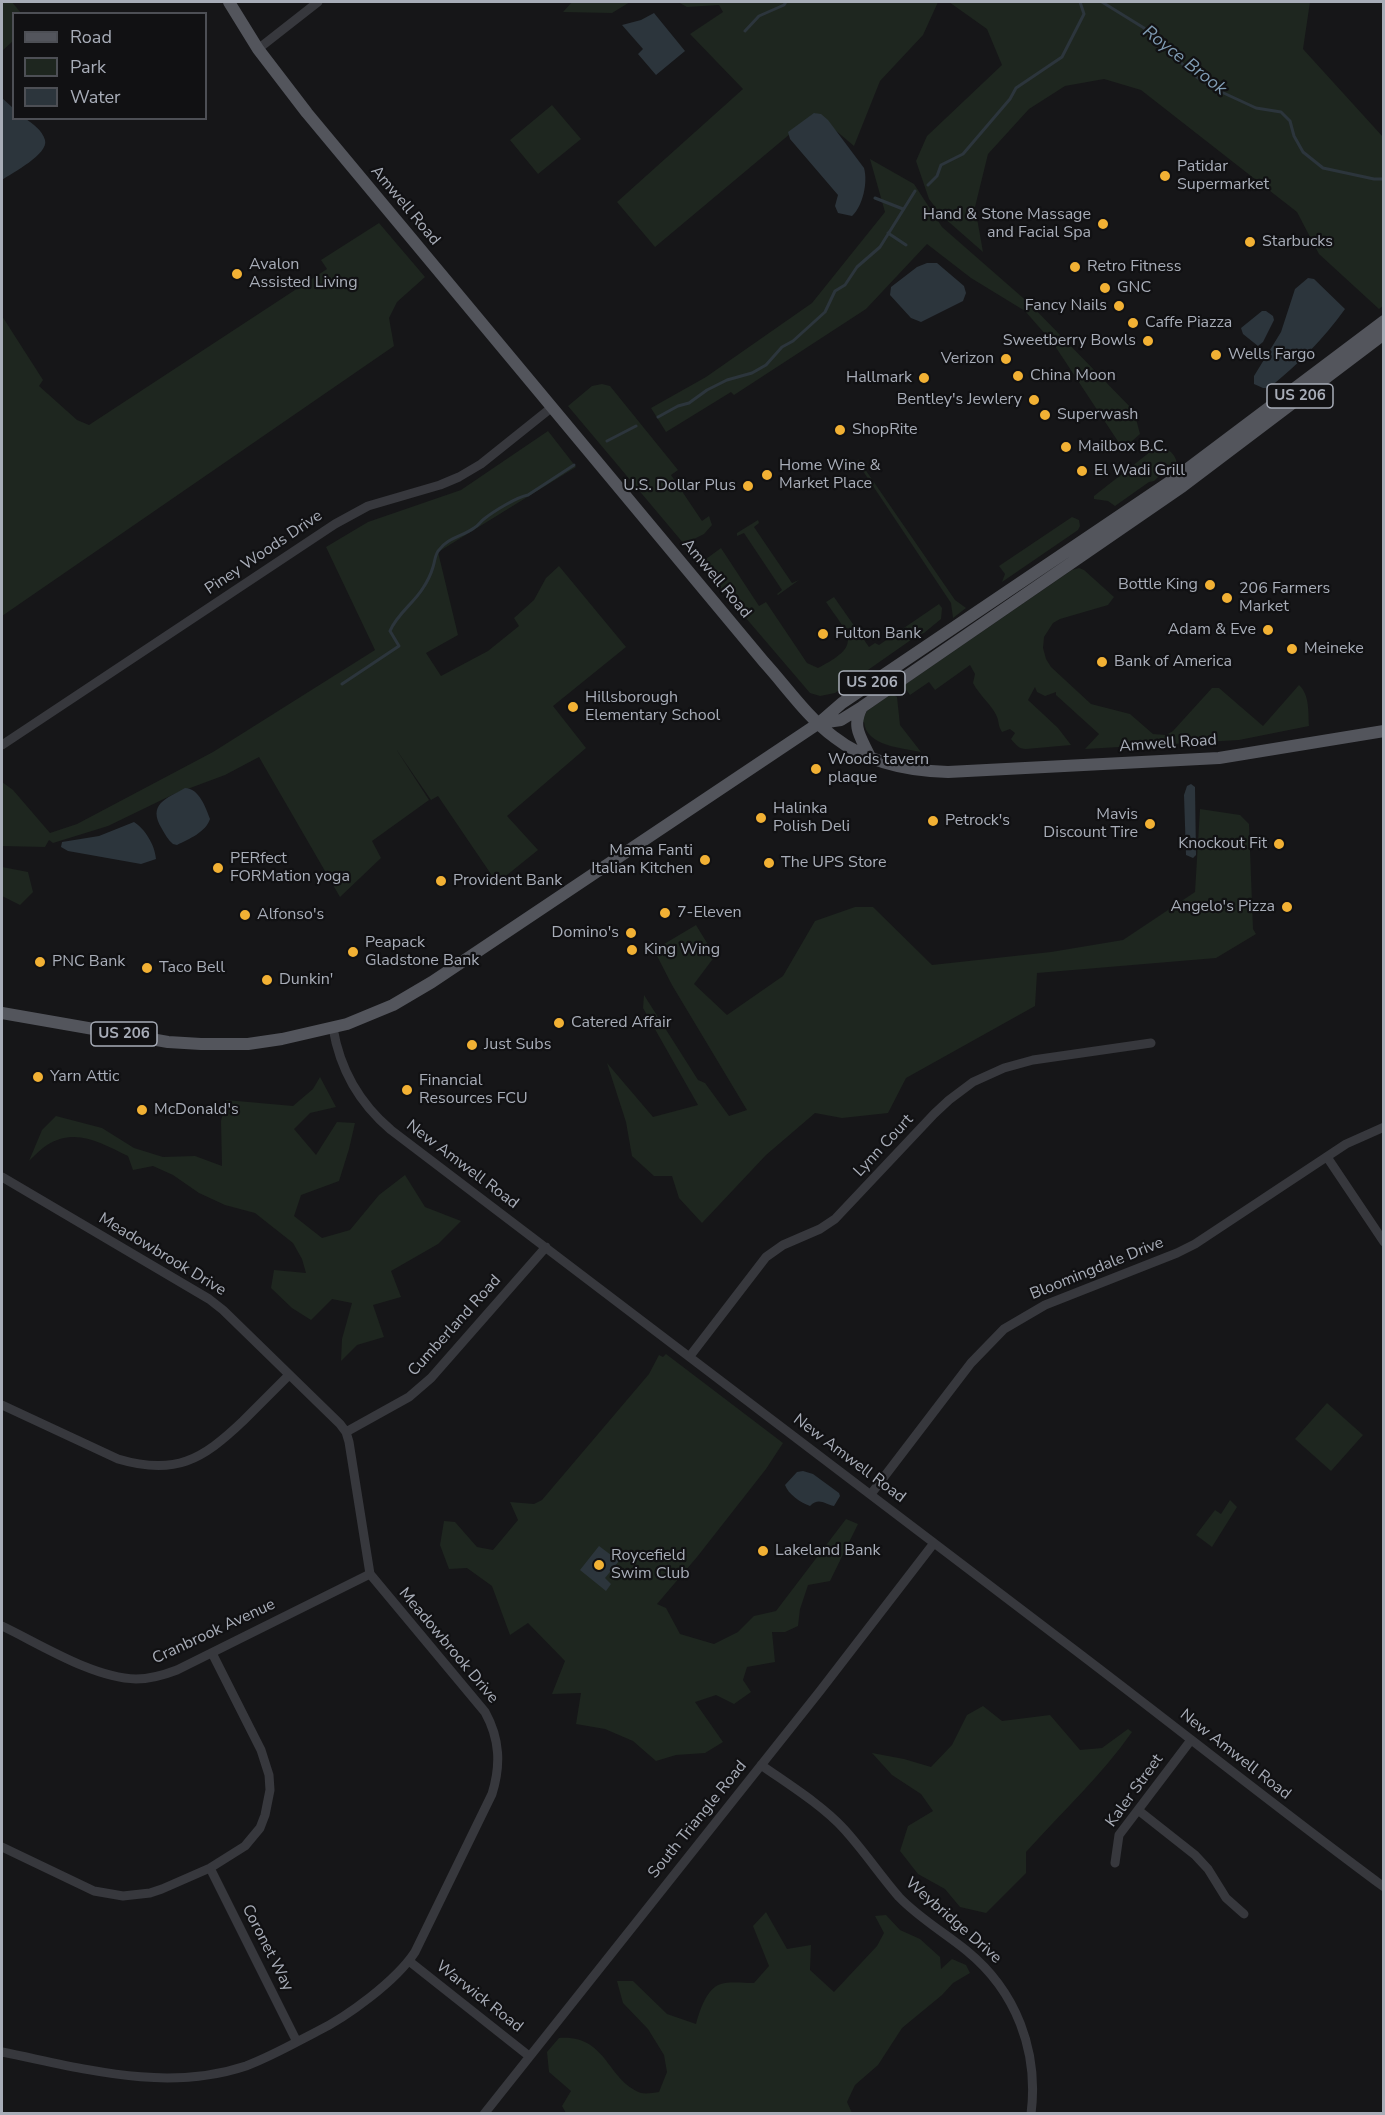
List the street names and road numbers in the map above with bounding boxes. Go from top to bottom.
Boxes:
street label: Amwell Road [366,162,444,250]
road number: US 206 [1267,384,1333,408]
street label: Piney Woods Drive [202,507,326,599]
street label: Amwell Road [677,535,755,623]
road number: US 206 [839,671,905,695]
street label: Amwell Road [1118,731,1218,757]
road number: US 206 [91,1022,157,1046]
street label: Lynn Court [850,1111,918,1181]
street label: New Amwell Road [402,1116,522,1214]
street label: Meadowbrook Drive [95,1209,229,1301]
street label: Bloomingdale Drive [1027,1233,1167,1305]
street label: Cumberland Road [404,1271,506,1381]
street label: New Amwell Road [789,1410,909,1508]
street label: Meadowbrook Drive [394,1584,502,1708]
street label: Cranbrook Avenue [150,1595,278,1669]
street label: New Amwell Road [1176,1706,1294,1804]
street label: Kaler Street [1102,1751,1168,1831]
street label: South Triangle Road [645,1757,751,1883]
street label: Weybridge Drive [901,1874,1005,1968]
street label: Coronet Way [237,1902,297,1994]
street label: Warwick Road [432,1957,526,2037]

